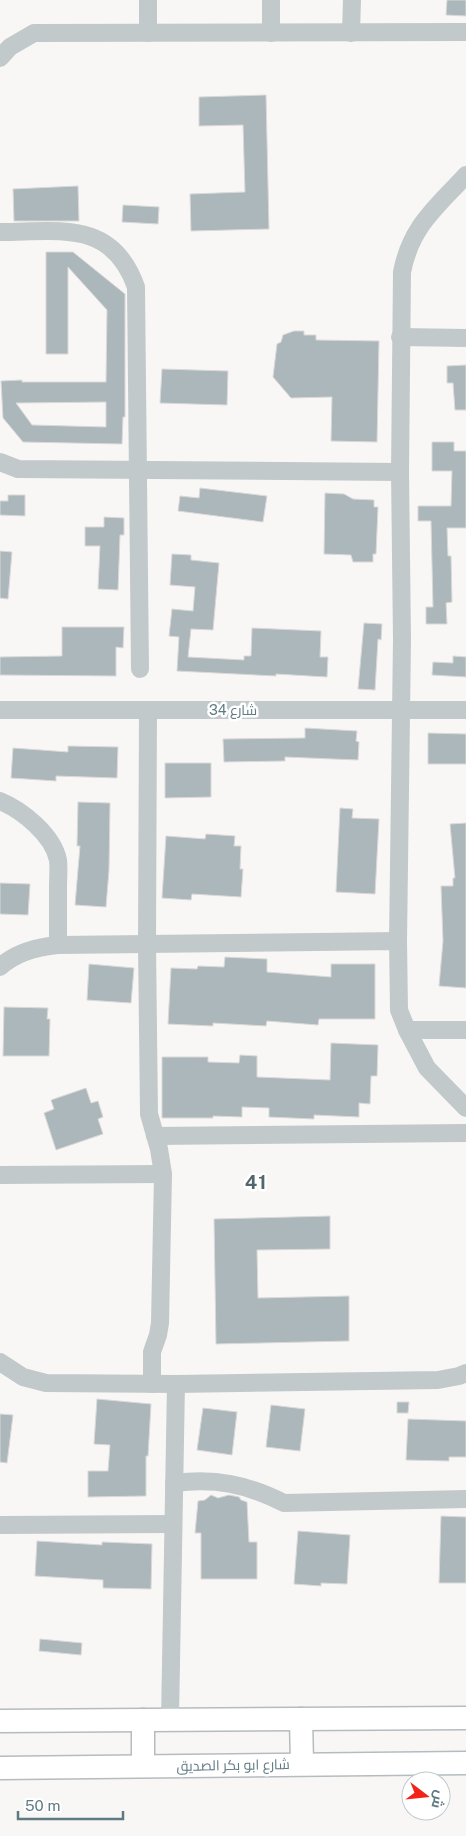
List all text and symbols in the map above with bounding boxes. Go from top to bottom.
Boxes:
street label: شارع 34 [209,702,257,719]
district label: 41 [245,1171,267,1193]
street label: شارع ابو بكر الصديق [176,1756,290,1775]
north arrow [401,1771,451,1821]
scale bar [18,1788,122,1820]
text: ش [427,1788,449,1810]
text: 50 m [25,1797,60,1814]

